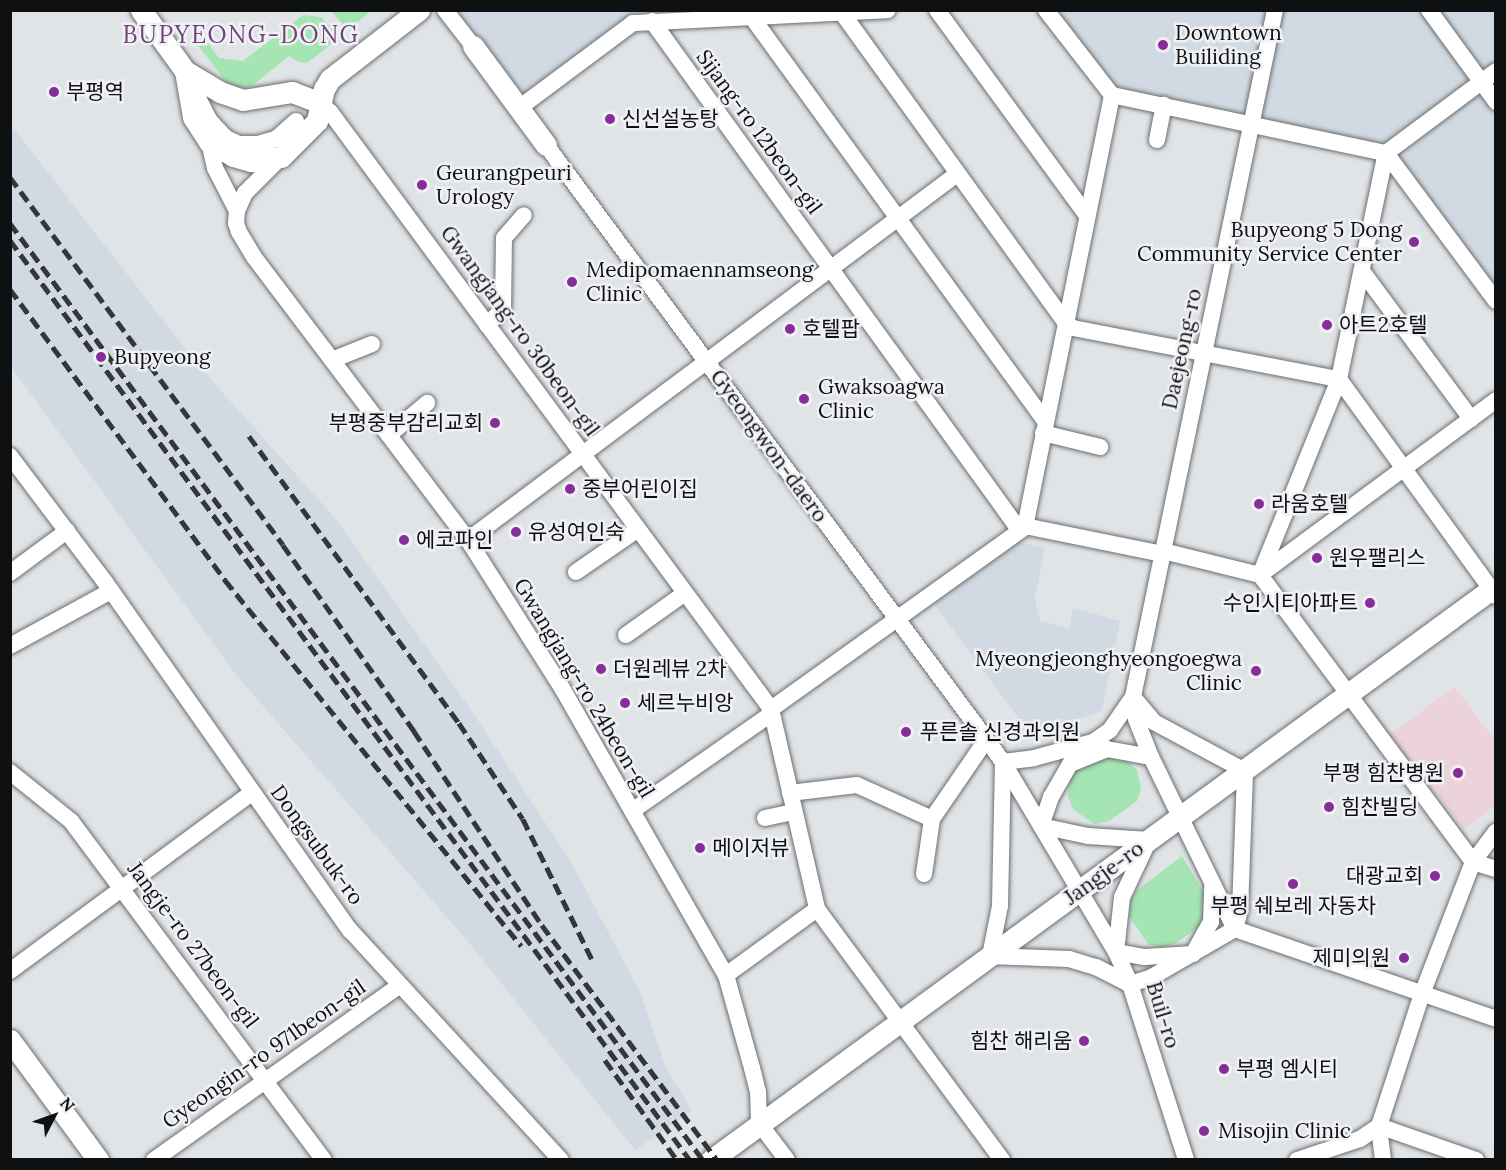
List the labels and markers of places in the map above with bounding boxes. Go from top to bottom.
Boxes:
place label: Downtown Builiding [1175,20,1282,70]
marker: Downtown Builiding [1156,38,1170,52]
place label: 부평역 [66,79,124,105]
marker: 부평역 [47,85,61,99]
place label: 신선설농탕 [622,106,719,132]
marker: 신선설농탕 [603,112,617,126]
place label: Geurangpeuri Urology [436,160,572,210]
marker: Geurangpeuri Urology [413,176,431,194]
place label: Bupyeong 5 Dong Community Service Center [1137,217,1402,267]
marker: Bupyeong 5 Dong Community Service Center [1407,235,1421,249]
place label: Medipomaennamseong Clinic [586,257,813,307]
marker: Medipomaennamseong Clinic [563,273,581,291]
place label: 아트2호텔 [1339,312,1428,338]
place label: 호텔팝 [802,316,860,342]
marker: 아트2호텔 [1320,318,1334,332]
marker: 호텔팝 [783,322,797,336]
place label: Bupyeong [114,344,211,370]
marker: Bupyeong [92,348,110,366]
place label: Gwaksoagwa Clinic [818,374,945,424]
marker: Gwaksoagwa Clinic [795,390,813,408]
place label: 부평중부감리교회 [328,410,483,436]
marker: 부평중부감리교회 [488,416,502,430]
place label: 중부어린이집 [582,476,698,502]
marker: 중부어린이집 [563,482,577,496]
place label: 라움호텔 [1271,491,1348,517]
marker: 라움호텔 [1252,497,1266,511]
place label: 유성여인숙 [528,519,625,545]
marker: 유성여인숙 [509,525,523,539]
place label: 에코파인 [416,527,493,553]
marker: 에코파인 [397,533,411,547]
place label: 원우팰리스 [1329,545,1426,571]
marker: 원우팰리스 [1310,551,1324,565]
place label: 수인시티아파트 [1223,590,1358,616]
marker: 수인시티아파트 [1363,596,1377,610]
place label: Myeongjeonghyeongoegwa Clinic [975,646,1242,696]
place label: 더원레뷰 2차 [613,656,726,682]
marker: 더원레뷰 2차 [594,662,608,676]
marker: Myeongjeonghyeongoegwa Clinic [1247,662,1265,680]
place label: 세르누비앙 [637,690,734,716]
marker: 세르누비앙 [618,696,632,710]
place label: 푸른솔 신경과의원 [920,719,1080,745]
marker: 푸른솔 신경과의원 [897,723,915,741]
place label: 부평 힘찬병원 [1323,760,1444,786]
marker: 부평 힘찬병원 [1449,764,1467,782]
place label: 힘찬빌딩 [1341,794,1418,820]
marker: 힘찬빌딩 [1322,800,1336,814]
place label: 메이저뷰 [712,835,789,861]
marker: 메이저뷰 [693,841,707,855]
place label: 대광교회 [1346,863,1423,889]
marker: 대광교회 [1428,869,1442,883]
marker: 부평 쉐보레 자동차 [1286,877,1300,891]
place label: 부평 쉐보레 자동차 [1210,893,1376,919]
place label: 제미의원 [1313,945,1390,971]
marker: 제미의원 [1395,949,1413,967]
place label: 힘찬 해리움 [970,1028,1072,1054]
marker: 힘찬 해리움 [1077,1034,1091,1048]
place label: 부평 엠시티 [1236,1056,1338,1082]
marker: 부평 엠시티 [1217,1062,1231,1076]
place label: Misojin Clinic [1218,1118,1351,1144]
marker: Misojin Clinic [1195,1122,1213,1140]

